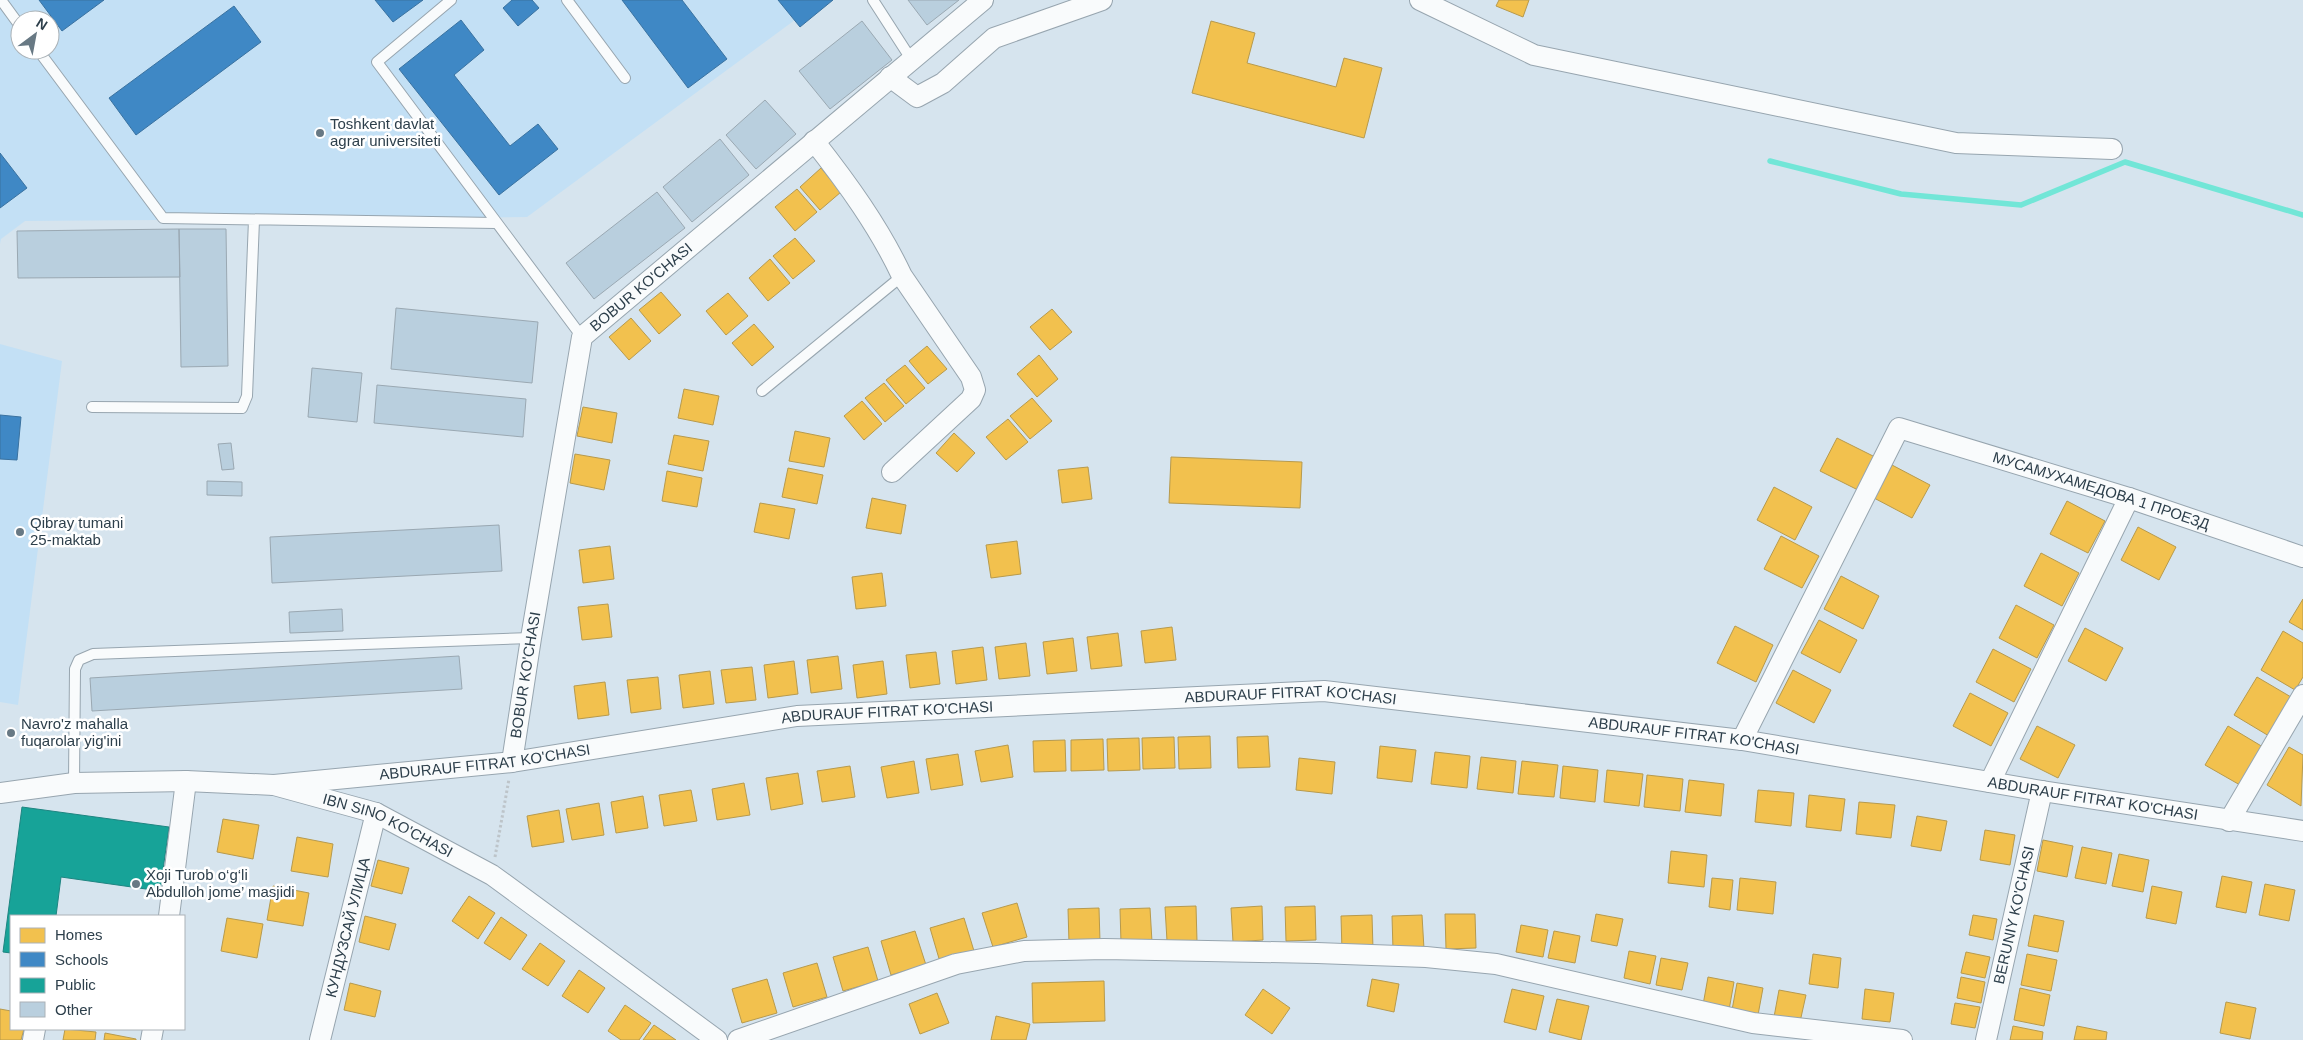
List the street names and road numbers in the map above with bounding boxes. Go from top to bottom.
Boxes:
street label: BOBUR KO'CHASI [586,239,695,335]
street label: МУСАМУХАМЕДОВА 1 ПРОЕЗД [1991,448,2212,533]
street label: BOBUR KO'CHASI [507,610,543,739]
street label: ABDURAUF FITRAT KO'CHASI [1184,682,1397,707]
street label: ABDURAUF FITRAT KO'CHASI [780,698,994,726]
street label: ABDURAUF FITRAT KO'CHASI [1588,713,1801,758]
street label: ABDURAUF FITRAT KO'CHASI [378,740,591,783]
street label: ABDURAUF FITRAT KO'CHASI [1987,773,2199,823]
street label: IBN SINO KO'CHASI [321,790,456,860]
street label: BERUNIY KO'CHASI [1990,844,2037,986]
street label: КУНДУЗСАЙ УЛИЦА [322,855,373,999]

